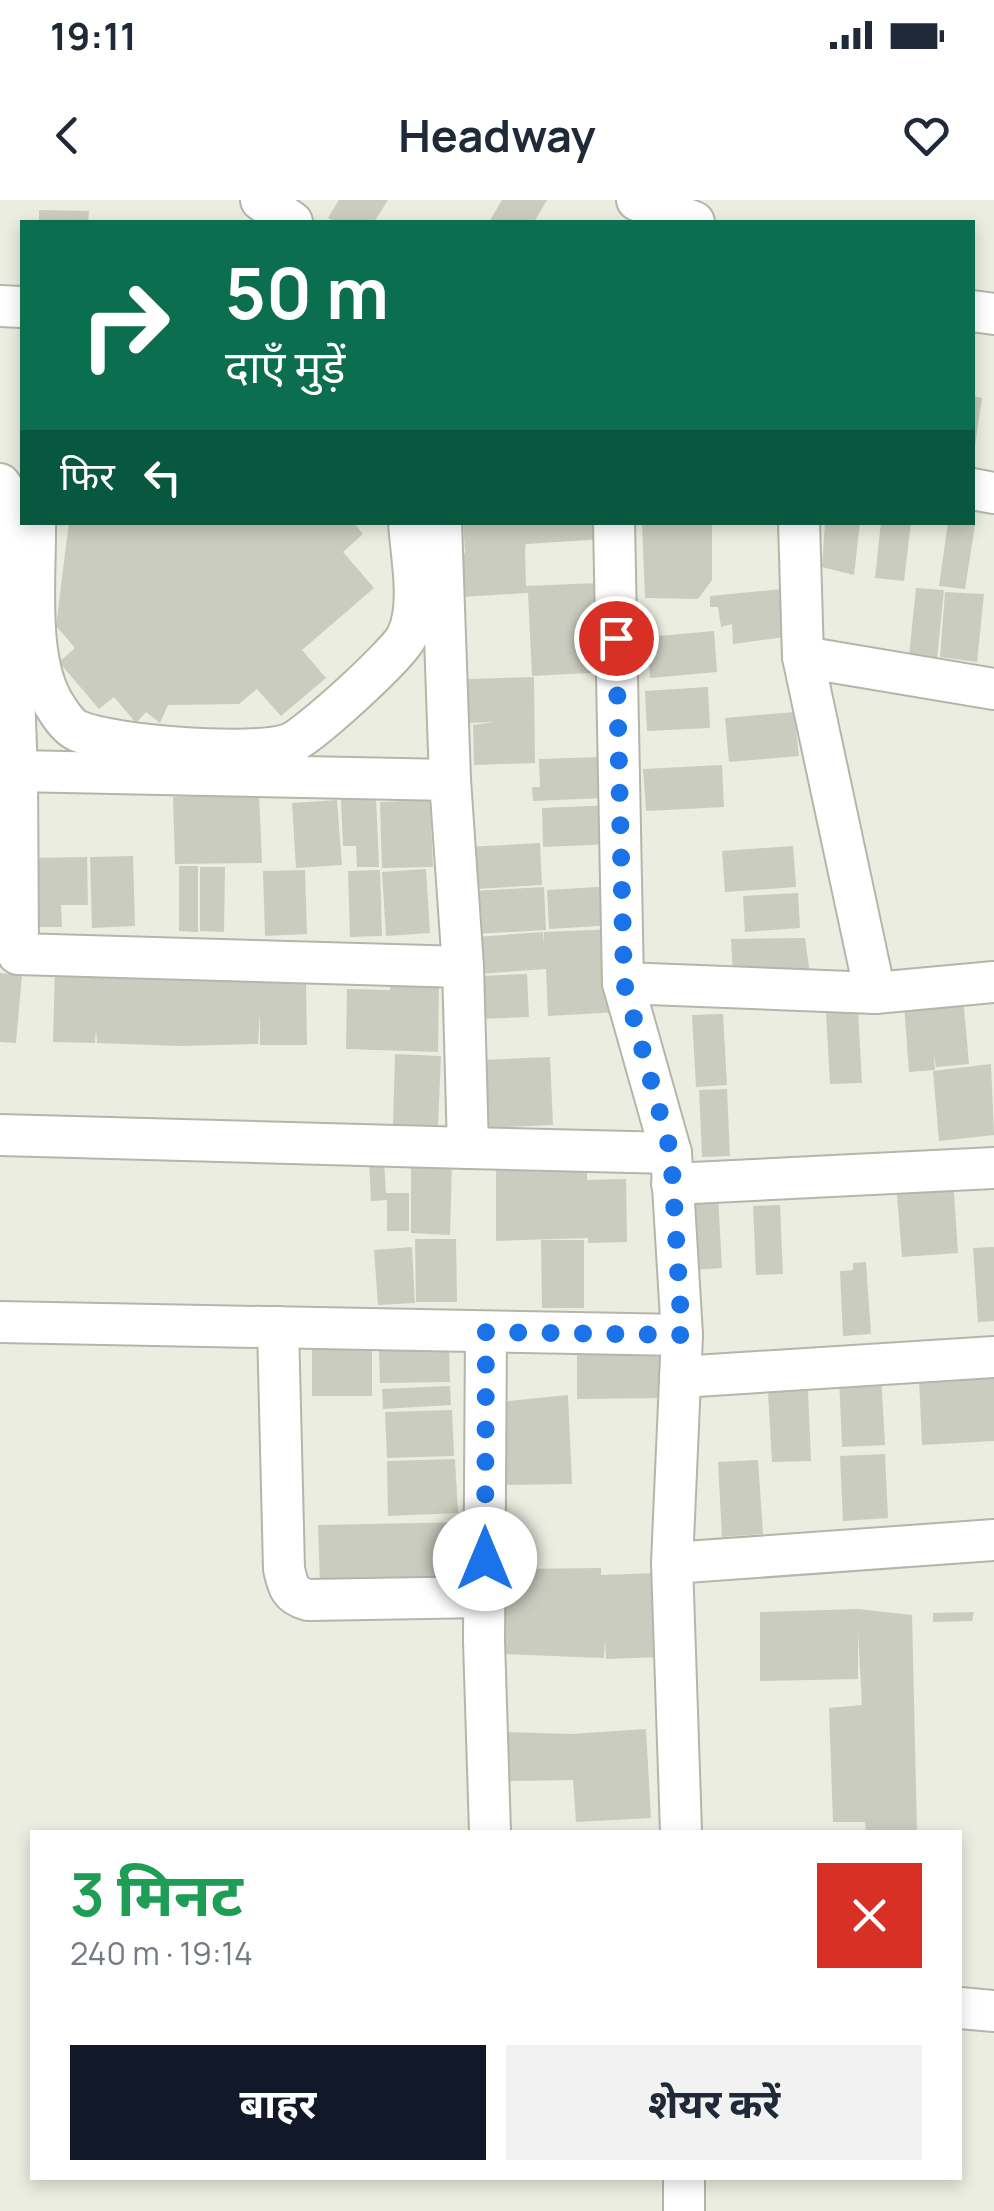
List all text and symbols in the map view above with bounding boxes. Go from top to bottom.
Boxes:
text: 19:11 [50,9,137,61]
text: Headway [398,104,596,166]
icon: back [40,108,95,163]
icon: heart [899,108,954,163]
text: 50 m [225,244,389,340]
icon: right [60,260,190,390]
text: दाएँ मुड़ें [225,335,345,397]
text: फिर [60,449,115,501]
icon: left [135,450,190,505]
pin [574,596,659,681]
icon: arrive [589,611,644,666]
position arrow [433,1507,537,1611]
text: 3 मिनट [70,1852,243,1934]
button: close [817,1863,922,1968]
text: 240 m · 19:14 [70,1931,253,1975]
button: बाहर [70,2045,486,2160]
button: शेयर करें [506,2045,922,2160]

